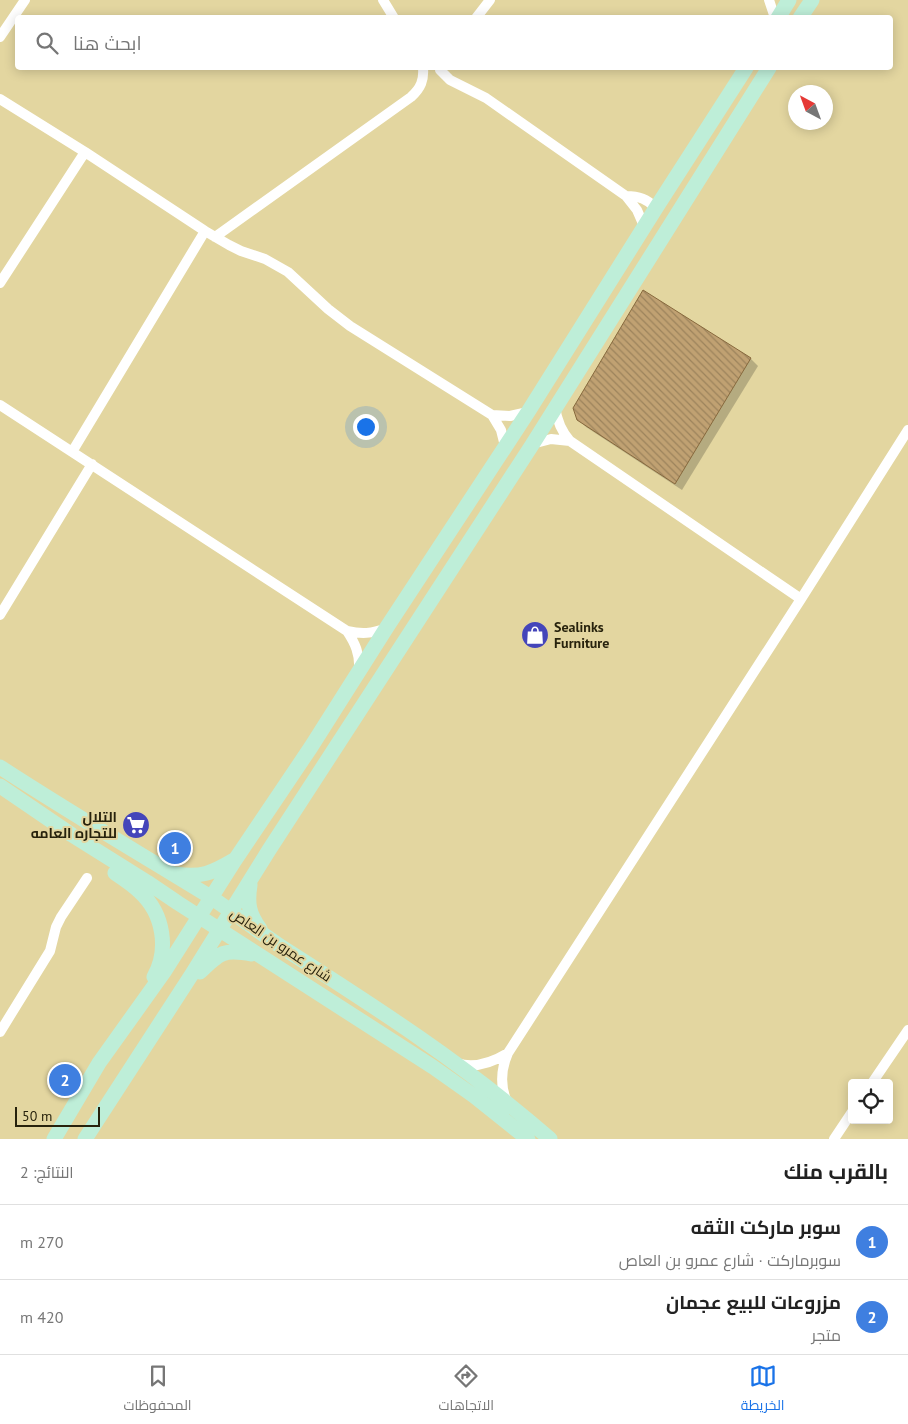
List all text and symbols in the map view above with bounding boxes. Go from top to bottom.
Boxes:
search box [15,15,893,70]
icon: search [33,29,61,57]
text: ابحث هنا [73,31,142,55]
north arrow [788,85,833,130]
your location [353,414,379,440]
place label: Sealinks Furniture [554,618,609,652]
shop icon: Sealinks Furniture [520,620,550,650]
place label: التلال للتجاره العامه [31,808,117,842]
supermarket icon: التلال للتجاره العامه [121,810,151,840]
pin: 1 [159,829,191,867]
street label: شارع عمرو بن العاص [227,904,335,986]
pin: 2 [49,1061,81,1099]
map controls [848,1079,893,1124]
button: locate [848,1079,893,1124]
scale bar [15,1104,100,1127]
text: 50 m [22,1107,52,1125]
text: بالقرب منك [784,1158,888,1185]
text: النتائج: 2 [20,1162,74,1182]
text: سوبر ماركت الثقه [691,1215,841,1239]
text: 270 m [20,1232,63,1252]
text: 1 [867,1232,877,1252]
text: سوبرماركت · شارع عمرو بن العاص [619,1250,841,1270]
text: مزروعات للبيع عجمان [666,1290,841,1314]
text: 420 m [20,1307,63,1327]
text: 2 [867,1307,877,1327]
text: متجر [812,1325,841,1345]
tab: المحفوظات [123,1362,192,1418]
tab: الاتجاهات [439,1362,494,1418]
tab: الخريطة [741,1362,785,1418]

